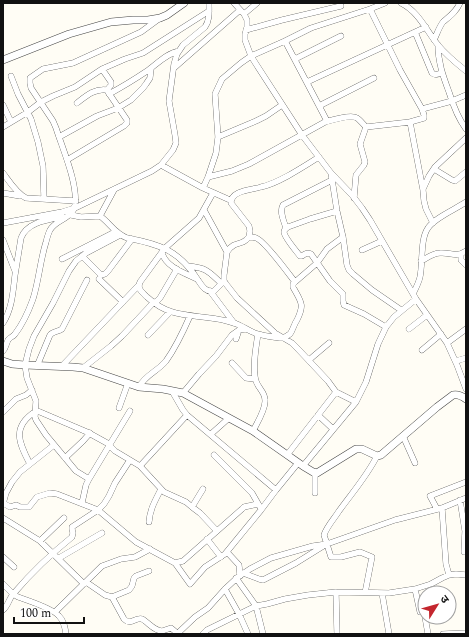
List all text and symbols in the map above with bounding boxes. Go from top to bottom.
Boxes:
north arrow [417,585,457,625]
text: उ [436,592,454,607]
scale bar [14,599,84,625]
text: 100 m [20,604,51,623]

